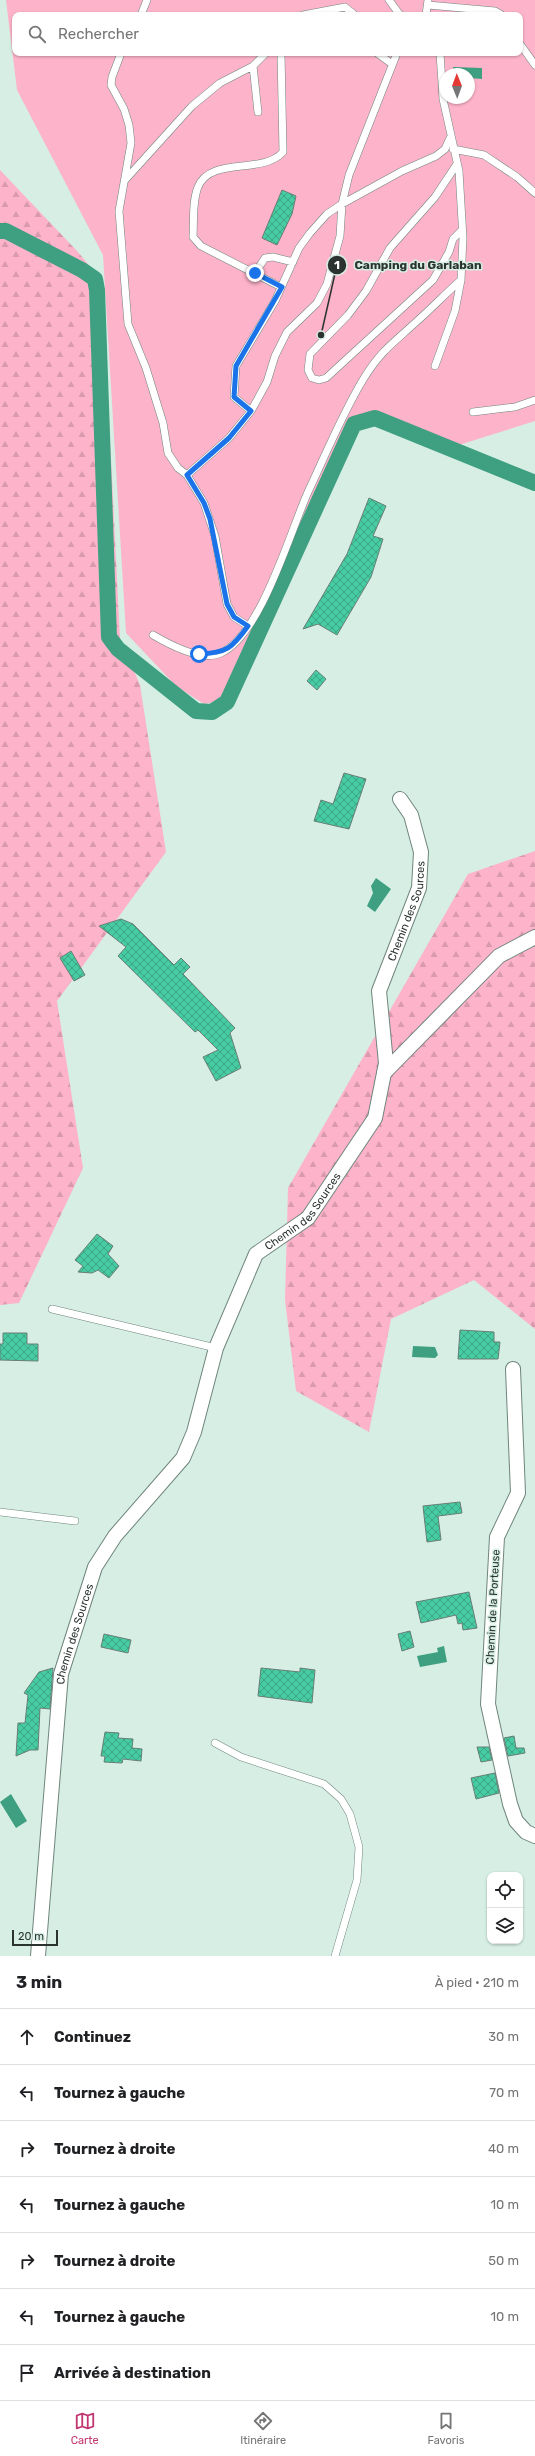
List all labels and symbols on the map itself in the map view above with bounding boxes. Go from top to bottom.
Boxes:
north arrow [439,68,475,104]
callout: Camping du Garlaban [327,253,490,277]
text: 1 [334,258,340,272]
text: Camping du Garlaban [354,258,482,272]
route end [246,264,264,282]
route start [190,645,208,663]
street label: Chemin des Sources [385,860,427,963]
street label: Chemin des Sources [262,1170,343,1253]
street label: Chemin de la Porteuse [483,1549,503,1665]
street label: Chemin des Sources [54,1582,96,1685]
scale bar [12,1928,58,1947]

